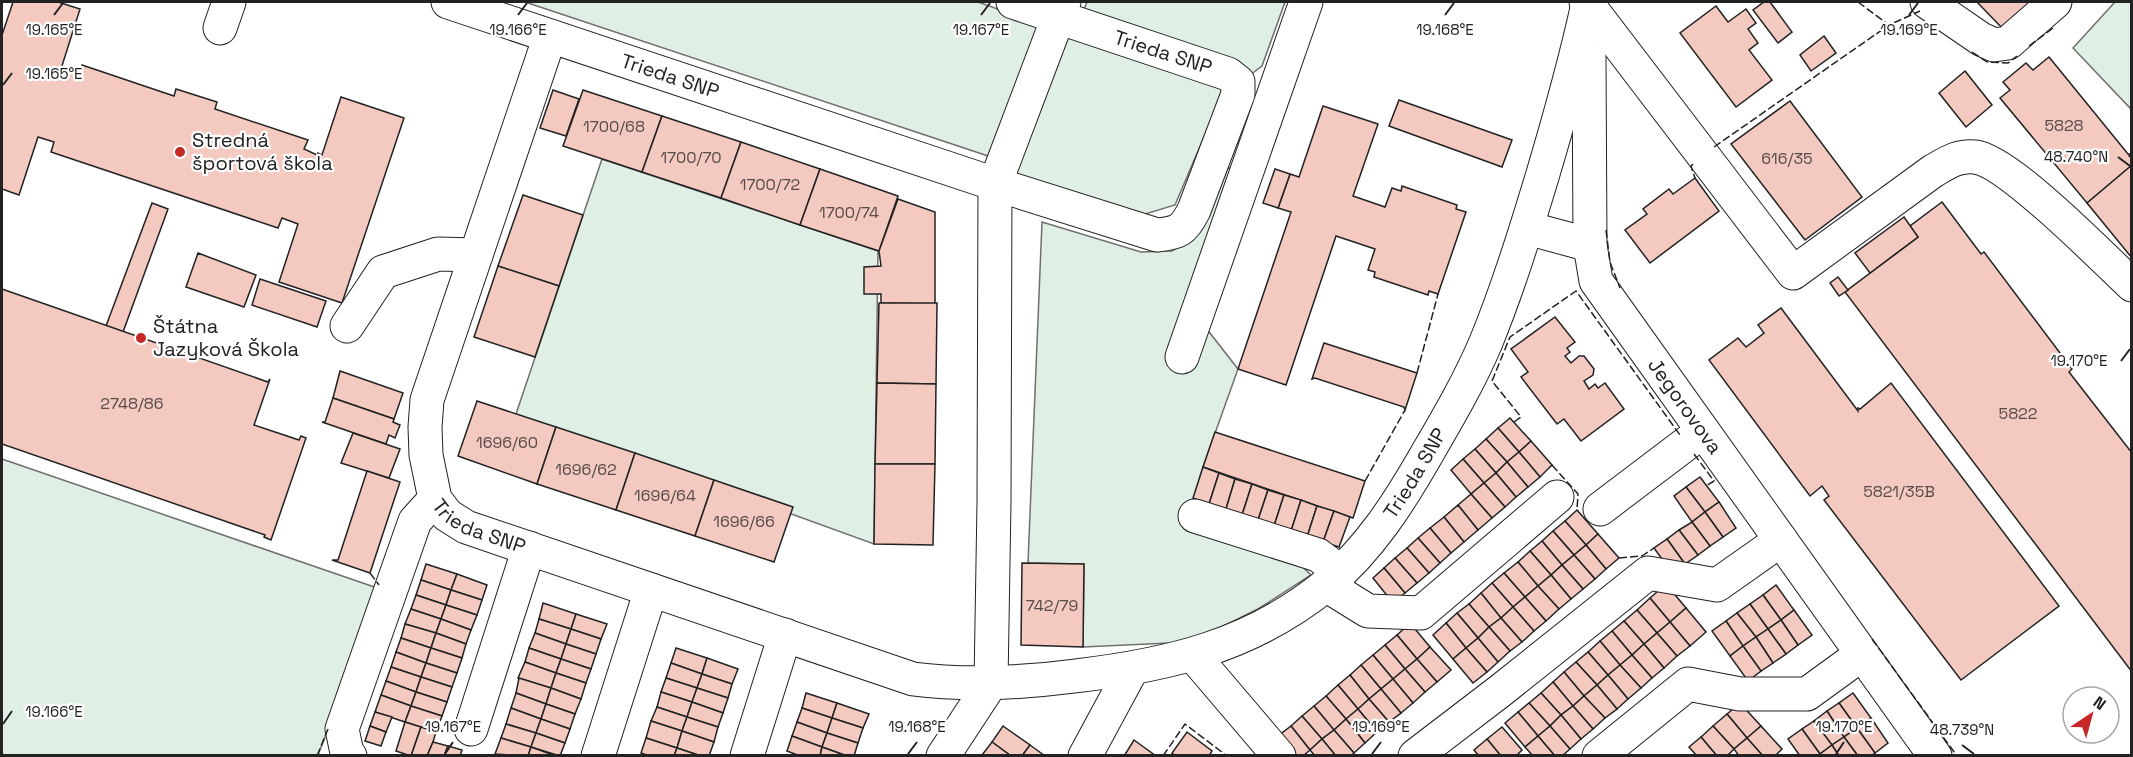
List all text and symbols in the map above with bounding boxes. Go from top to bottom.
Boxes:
text: 19.165°E [25,20,83,39]
text: 19.166°E [489,20,547,39]
text: 19.167°E [953,20,1009,39]
text: 19.168°E [1416,20,1474,39]
text: 19.169°E [1880,20,1938,39]
street label: Trieda SNP [1111,24,1215,80]
street label: Trieda SNP [618,47,722,104]
text: 19.165°E [25,64,83,83]
house number: 5828 [2044,115,2084,136]
house number: 1700/68 [583,116,645,137]
place label: Stredná športová škola [192,127,333,176]
marker: Stredná športová škola [173,145,187,159]
house number: 1700/70 [660,147,722,168]
text: 48.740°N [2044,147,2108,166]
house number: 616/35 [1761,148,1813,169]
house number: 1700/72 [740,174,800,195]
house number: 1700/74 [819,202,879,223]
place label: Štátna Jazyková Škola [153,313,299,362]
marker: Štátna Jazyková Škola [134,331,148,345]
text: 19.170°E [2051,351,2107,370]
street label: Jegorovova [1642,353,1728,459]
house number: 2748/86 [100,393,164,414]
house number: 5822 [1999,403,2037,424]
street label: Trieda SNP [1377,423,1452,524]
house number: 1696/60 [476,432,538,453]
house number: 1696/62 [555,459,617,480]
house number: 5821/35B [1863,481,1935,502]
house number: 1696/64 [634,485,696,506]
street label: Trieda SNP [426,494,529,559]
house number: 1696/66 [713,511,775,532]
house number: 742/79 [1026,595,1078,616]
north arrow [2061,685,2121,745]
text: N [2089,692,2110,715]
text: 19.166°E [25,702,83,721]
text: 19.167°E [425,717,481,736]
text: 19.168°E [888,717,946,736]
text: 19.169°E [1352,717,1410,736]
text: 19.170°E [1816,717,1872,736]
text: 48.739°N [1930,720,1994,739]

